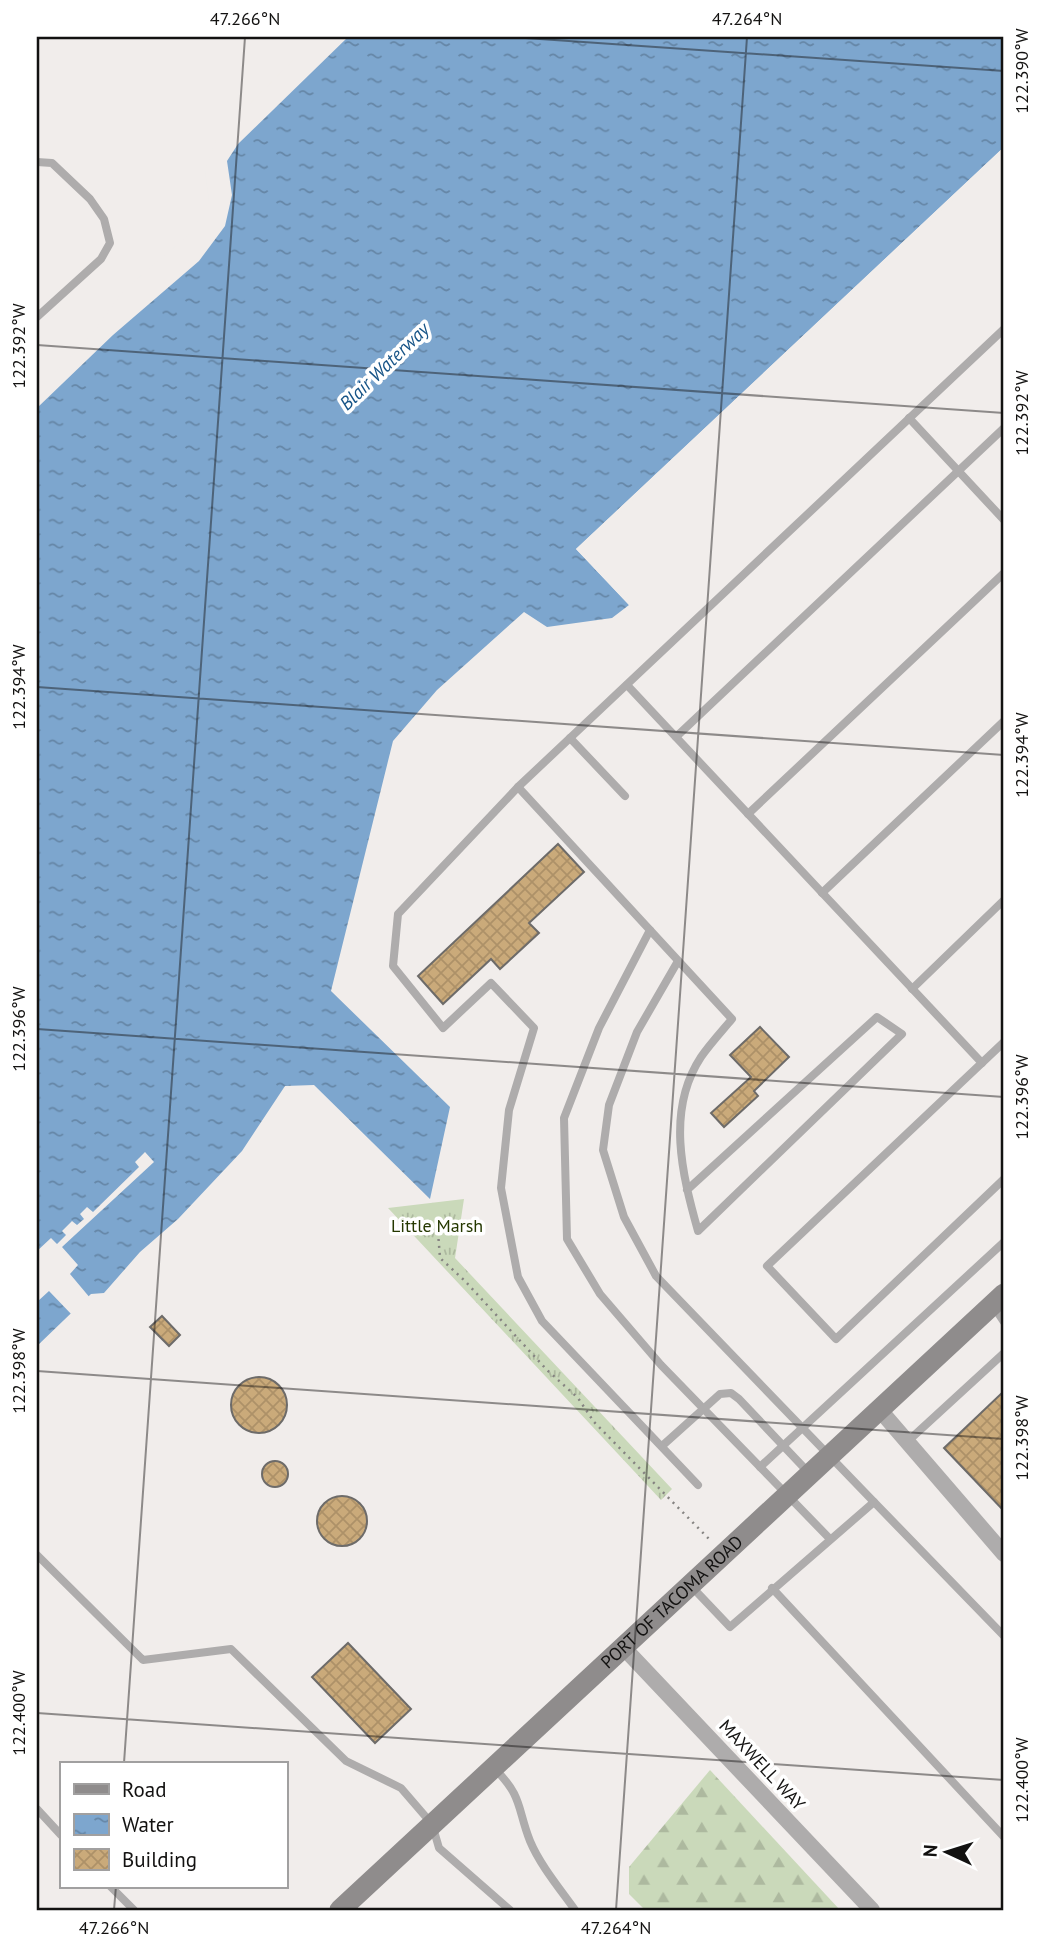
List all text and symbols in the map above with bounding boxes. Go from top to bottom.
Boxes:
text: 47.266°N [210,7,280,30]
text: 47.264°N [712,7,782,30]
text: 122.390°W [1010,28,1033,114]
text: 122.392°W [7,303,30,389]
water label: Blair Waterway [334,316,435,415]
text: 122.392°W [1010,370,1033,456]
text: 122.394°W [7,644,30,730]
text: 122.394°W [1010,712,1033,798]
text: 122.396°W [7,986,30,1072]
text: 122.396°W [1010,1054,1033,1140]
park label: Little Marsh [391,1214,483,1237]
text: 122.398°W [7,1328,30,1414]
text: 122.398°W [1010,1395,1033,1481]
street label: PORT OF TACOMA ROAD [596,1530,748,1673]
text: 122.400°W [7,1670,30,1756]
street label: MAXWELL WAY [714,1714,810,1815]
text: 122.400°W [1010,1737,1033,1823]
legend [60,1762,287,1888]
text: Road [122,1776,166,1803]
text: Water [122,1811,174,1838]
north arrow [912,1818,982,1888]
text: N [918,1844,942,1858]
text: Building [122,1846,197,1873]
text: 47.266°N [79,1916,149,1939]
text: 47.264°N [581,1916,651,1939]

